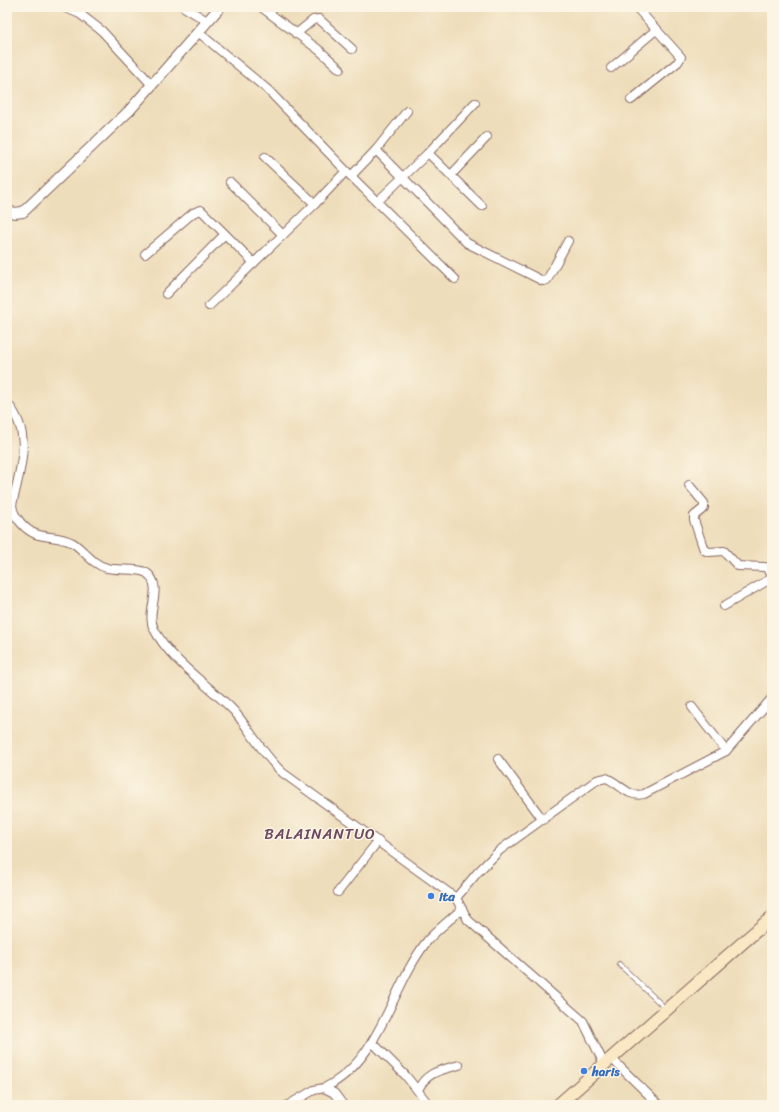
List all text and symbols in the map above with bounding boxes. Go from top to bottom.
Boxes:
district label: BALAINANTUO [264,821,376,847]
place label: ita [439,885,455,908]
marker: ita [426,891,436,901]
place label: haris [591,1060,620,1083]
marker: haris [579,1066,589,1076]

